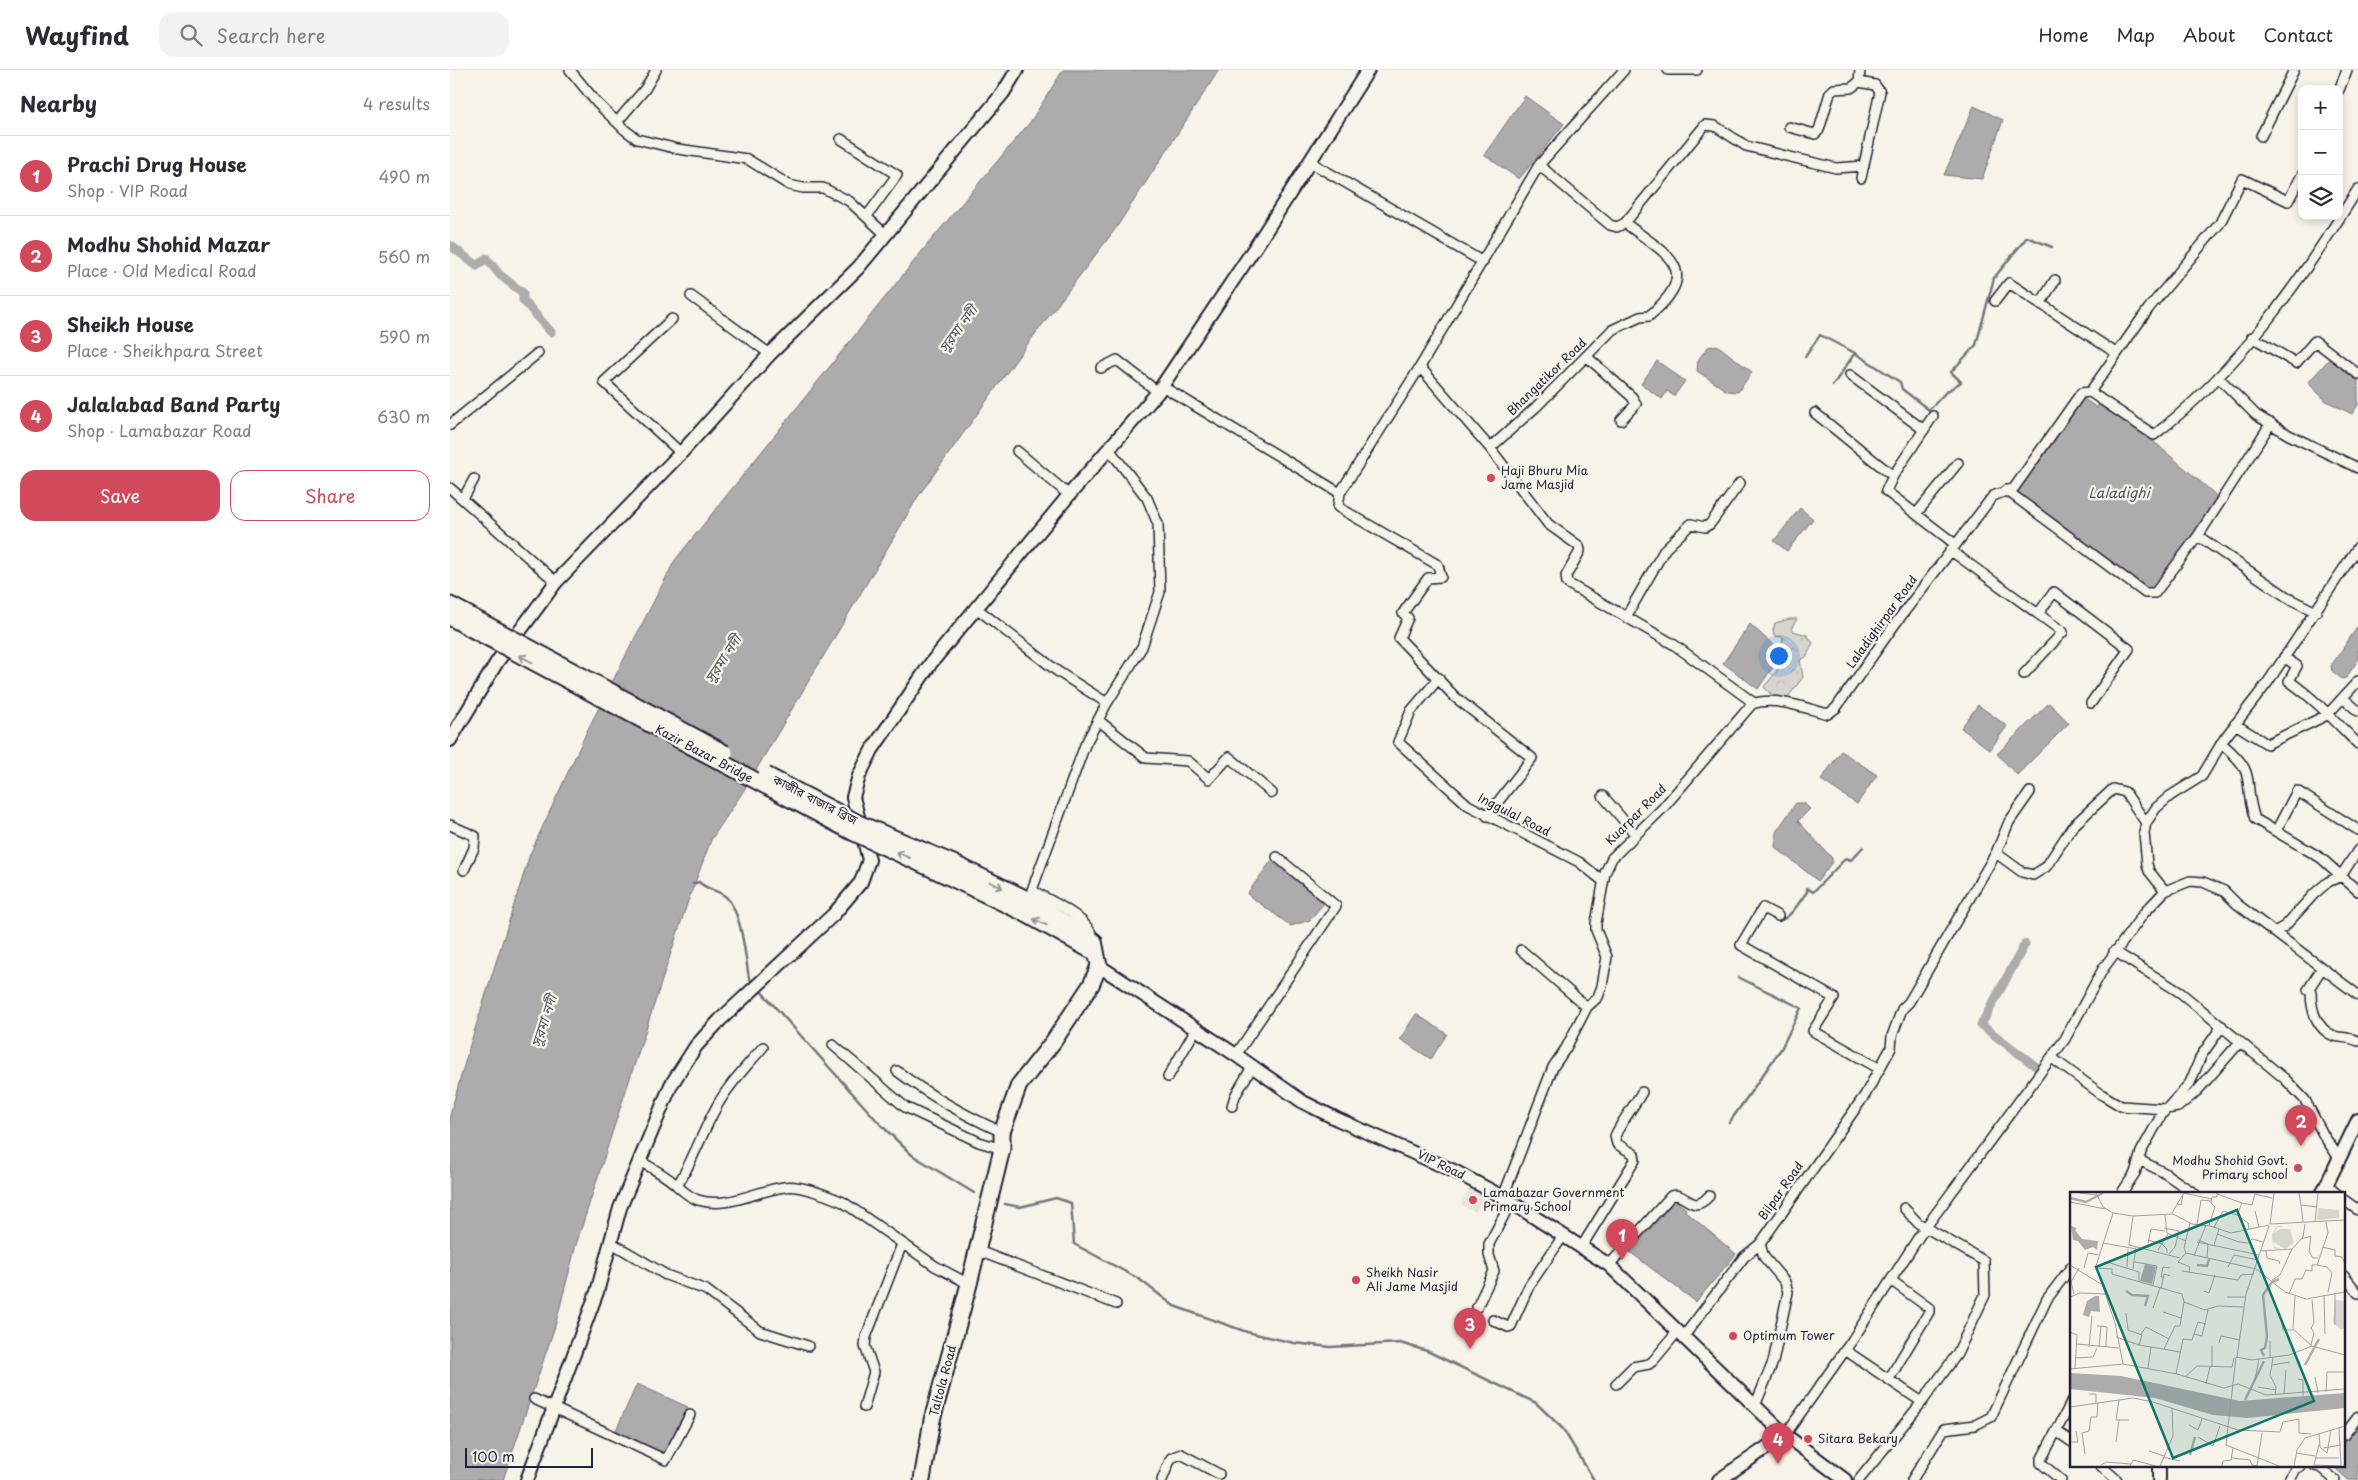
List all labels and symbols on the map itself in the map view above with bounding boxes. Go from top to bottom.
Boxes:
water label: সুরমা নদী [933,298,984,357]
street label: Bhangatikor Road [1502,334,1590,419]
place label: Haji Bhuru Mia Jame Masjid [1501,461,1589,493]
marker: Haji Bhuru Mia Jame Masjid [1485,472,1497,484]
water label: Laladighi [2088,482,2152,503]
street label: Laladighirpar Road [1841,571,1921,672]
water label: সুরমা নদী [699,628,748,687]
your location [1766,643,1792,669]
one-way arrow [520,653,534,663]
street label: Kazir Bazar Bridge [652,720,756,786]
street label: কাজীর বাজার ব্রিজ [769,770,862,829]
street label: Kuarpar Road [1601,780,1670,849]
street label: Inggulal Road [1475,788,1554,840]
one-way arrow [896,850,911,860]
one-way arrow [989,880,1004,890]
one-way arrow [1033,917,1048,927]
water label: সুরমা নদী [525,989,563,1050]
pin: 2 [2285,1105,2317,1146]
street label: VIP Road [1414,1145,1468,1183]
place label: Modhu Shohid Govt. Primary school [2172,1151,2288,1183]
street label: Bilpar Road [1753,1157,1807,1223]
marker: Modhu Shohid Govt. Primary school [2292,1162,2304,1174]
place label: Lamabazar Government Primary School [1483,1183,1624,1215]
inset map [2070,1192,2346,1468]
marker: Lamabazar Government Primary School [1467,1194,1479,1206]
pin: 1 [1606,1219,1638,1260]
place label: Sheikh Nasir Ali Jame Masjid [1366,1263,1458,1295]
marker: Sheikh Nasir Ali Jame Masjid [1350,1274,1362,1286]
pin: 3 [1454,1308,1486,1349]
place label: Optimum Tower [1743,1326,1835,1344]
marker: Optimum Tower [1727,1330,1739,1342]
street label: Taltola Road [924,1343,960,1418]
pin: 4 [1762,1423,1794,1464]
place label: Sitara Bekary [1818,1429,1898,1447]
marker: Sitara Bekary [1802,1433,1814,1445]
scale bar [465,1445,592,1468]

